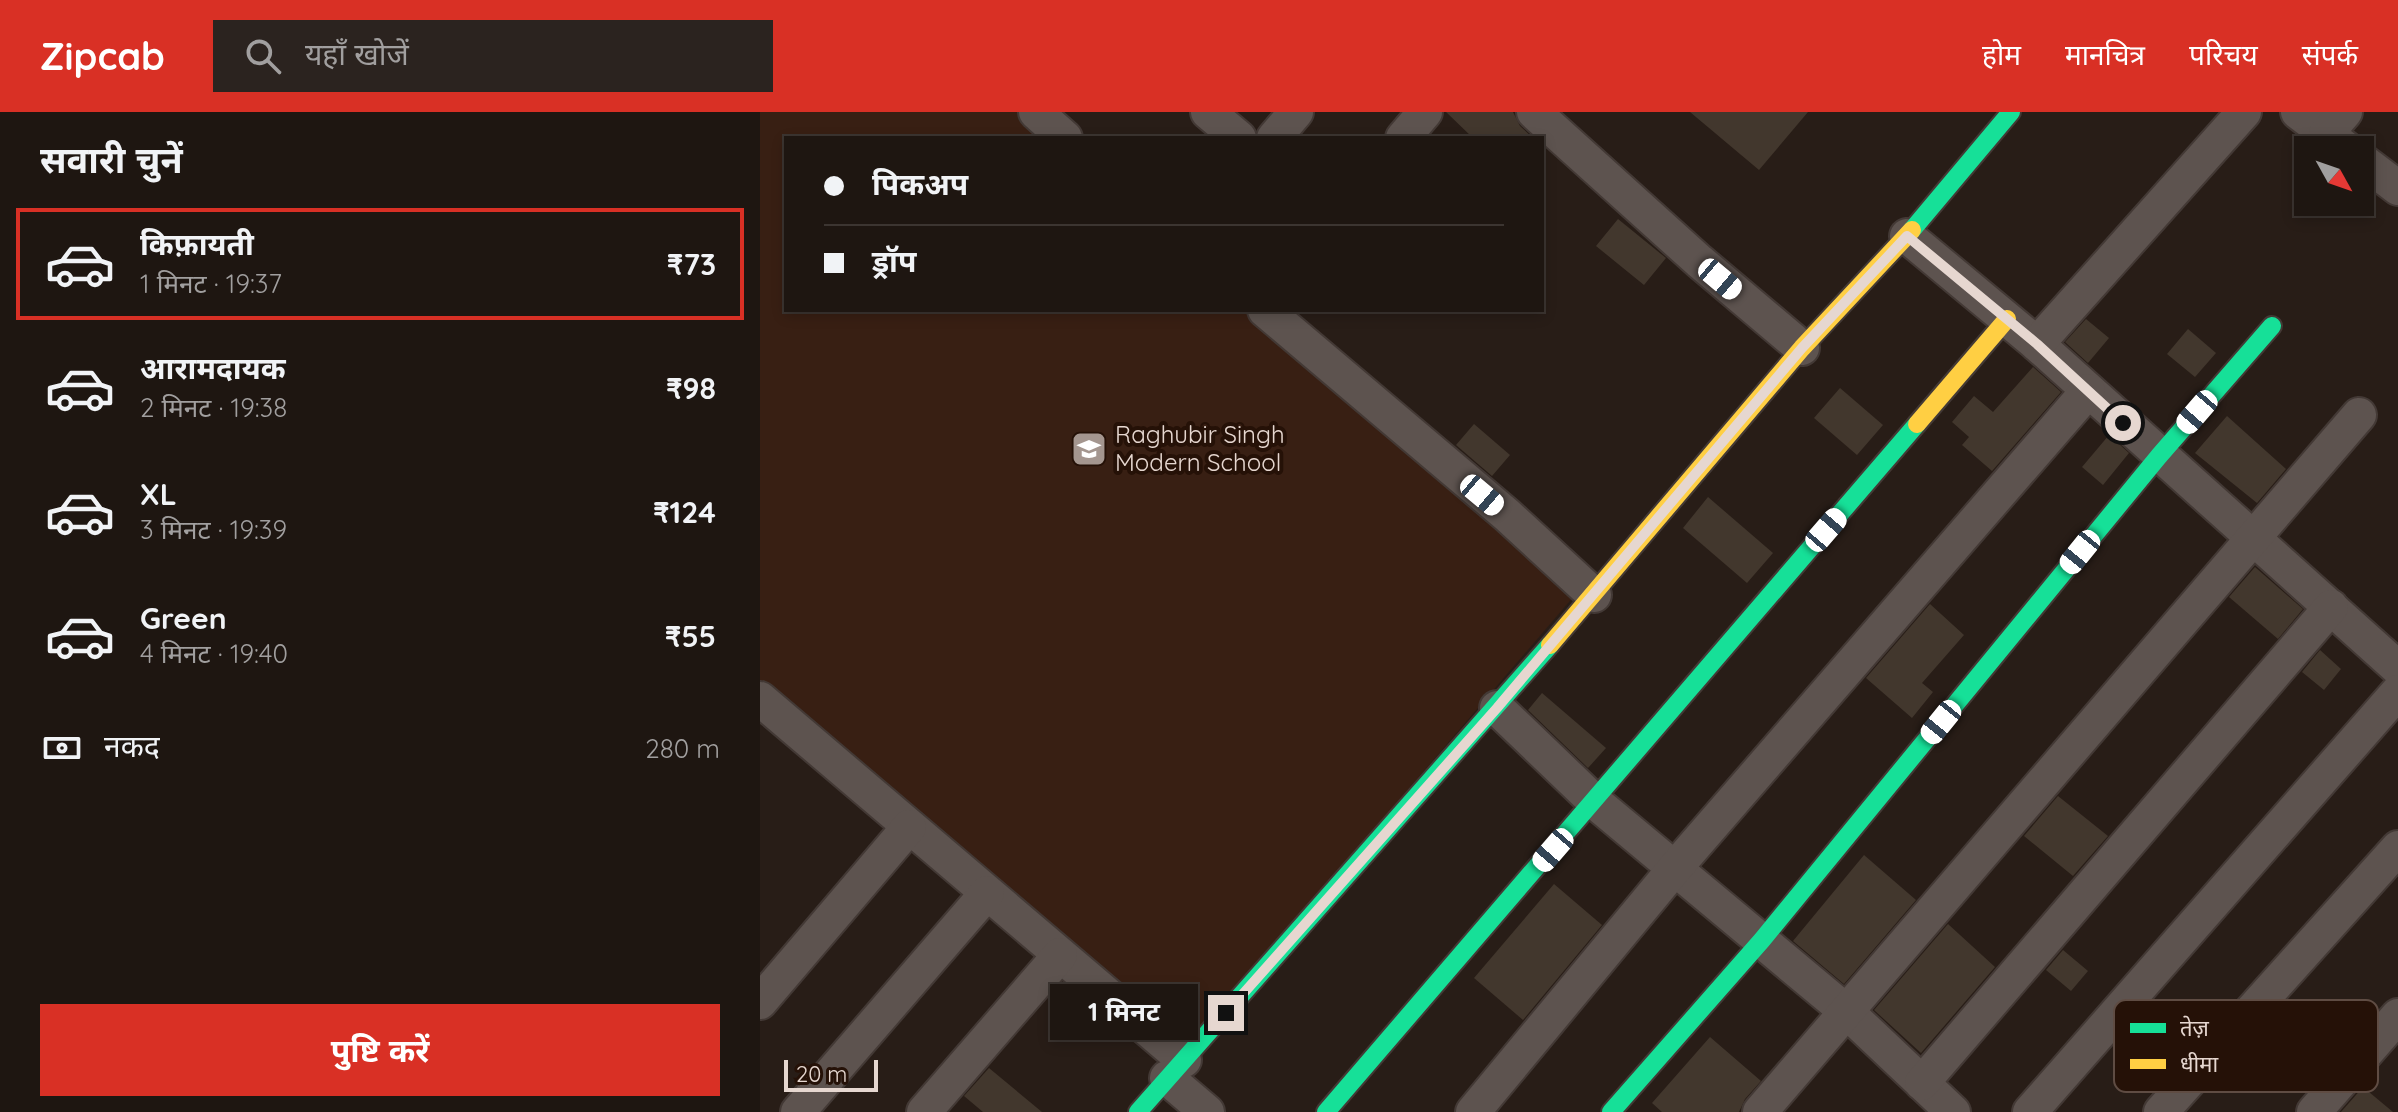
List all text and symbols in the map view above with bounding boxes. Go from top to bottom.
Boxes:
search box [213,20,773,92]
text: Zipcab [40,32,165,80]
icon: search [241,34,285,78]
text: यहाँ खोजें [305,35,409,73]
text: होम [1982,37,2021,72]
text: मानचित्र [2065,37,2145,72]
text: परिचय [2189,37,2258,72]
text: संपर्क [2302,37,2358,72]
north arrow [2294,136,2374,216]
map controls [2294,136,2374,216]
text: सवारी चुनें [40,137,183,182]
text: पिकअप [872,165,968,203]
text: किफ़ायती [140,225,254,263]
icon: car [44,228,116,300]
text: ड्रॉप [872,242,916,280]
text: ₹73 [667,245,716,283]
car [1694,254,1746,304]
text: 1 मिनट · 19:37 [140,267,282,300]
text: आरामदायक [140,349,286,387]
icon: car [44,352,116,424]
text: ₹98 [666,369,716,407]
car [2172,386,2222,438]
text: 2 मिनट · 19:38 [140,391,287,424]
route start [2105,405,2141,441]
place label: Raghubir Singh Modern School [1115,419,1285,477]
school or university icon: Raghubir Singh Modern School [1070,430,1108,468]
car [1456,470,1508,520]
text: XL [140,475,177,513]
icon: car [44,476,116,548]
text: ₹124 [653,493,716,531]
car [1801,504,1851,556]
text: 3 मिनट · 19:39 [140,513,287,546]
car [2056,526,2104,578]
text: Green [140,599,227,637]
icon: car [44,600,116,672]
text: ₹55 [665,617,716,655]
text: 4 मिनट · 19:40 [140,637,288,670]
car [1917,696,1965,748]
icon: cash [40,726,84,770]
text: नकद [104,727,160,765]
text: 280 m [645,732,720,765]
car [1528,824,1578,876]
callout: 1 मिनट [1050,985,1198,1041]
text: 1 मिनट [1088,995,1160,1028]
route end [1208,995,1244,1031]
legend [2114,1000,2378,1092]
button: पुष्टि करें [40,1004,720,1096]
text: तेज़ [2180,1014,2210,1042]
text: धीमा [2180,1050,2218,1078]
scale bar [784,1056,878,1092]
text: 20 m [796,1060,847,1088]

